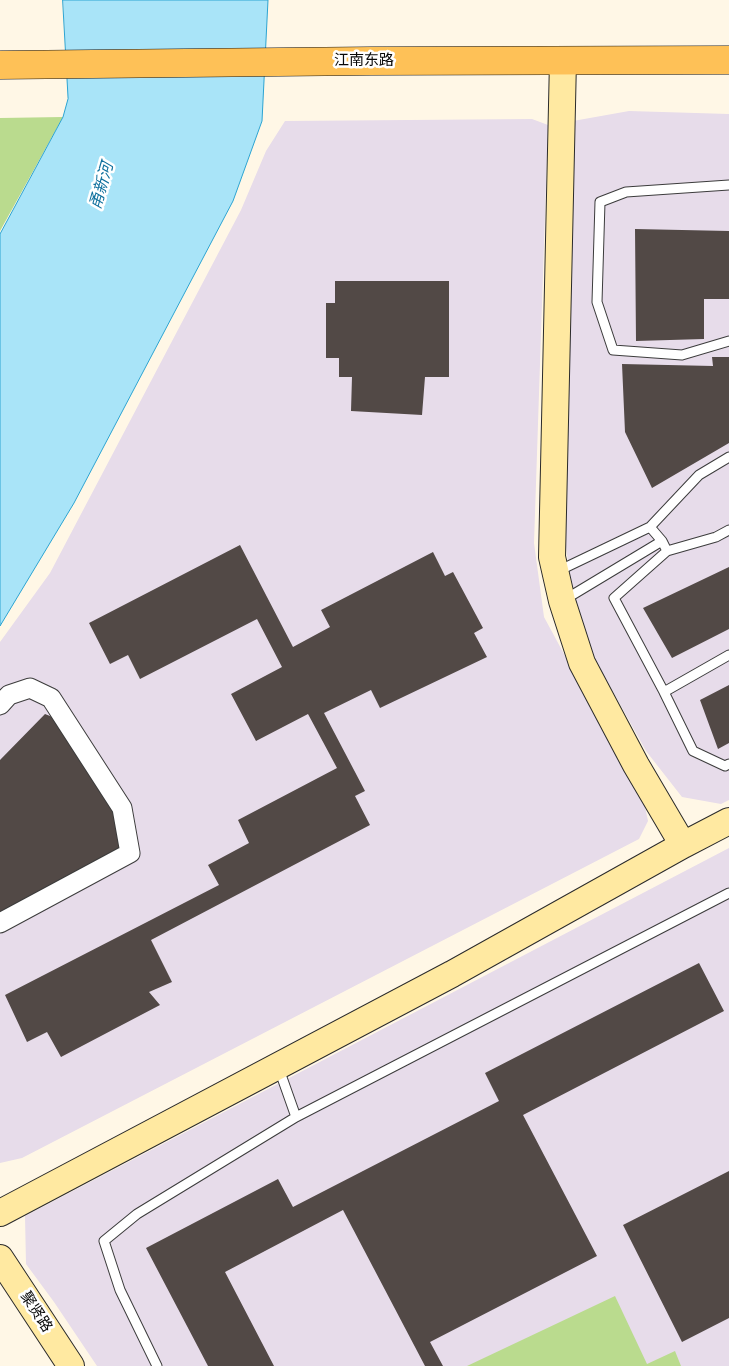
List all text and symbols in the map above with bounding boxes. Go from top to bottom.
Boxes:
street label: 江南东路 [334,52,394,70]
water label: 甬新河 [86,160,118,212]
street label: 聚贤路 [16,1288,56,1336]

